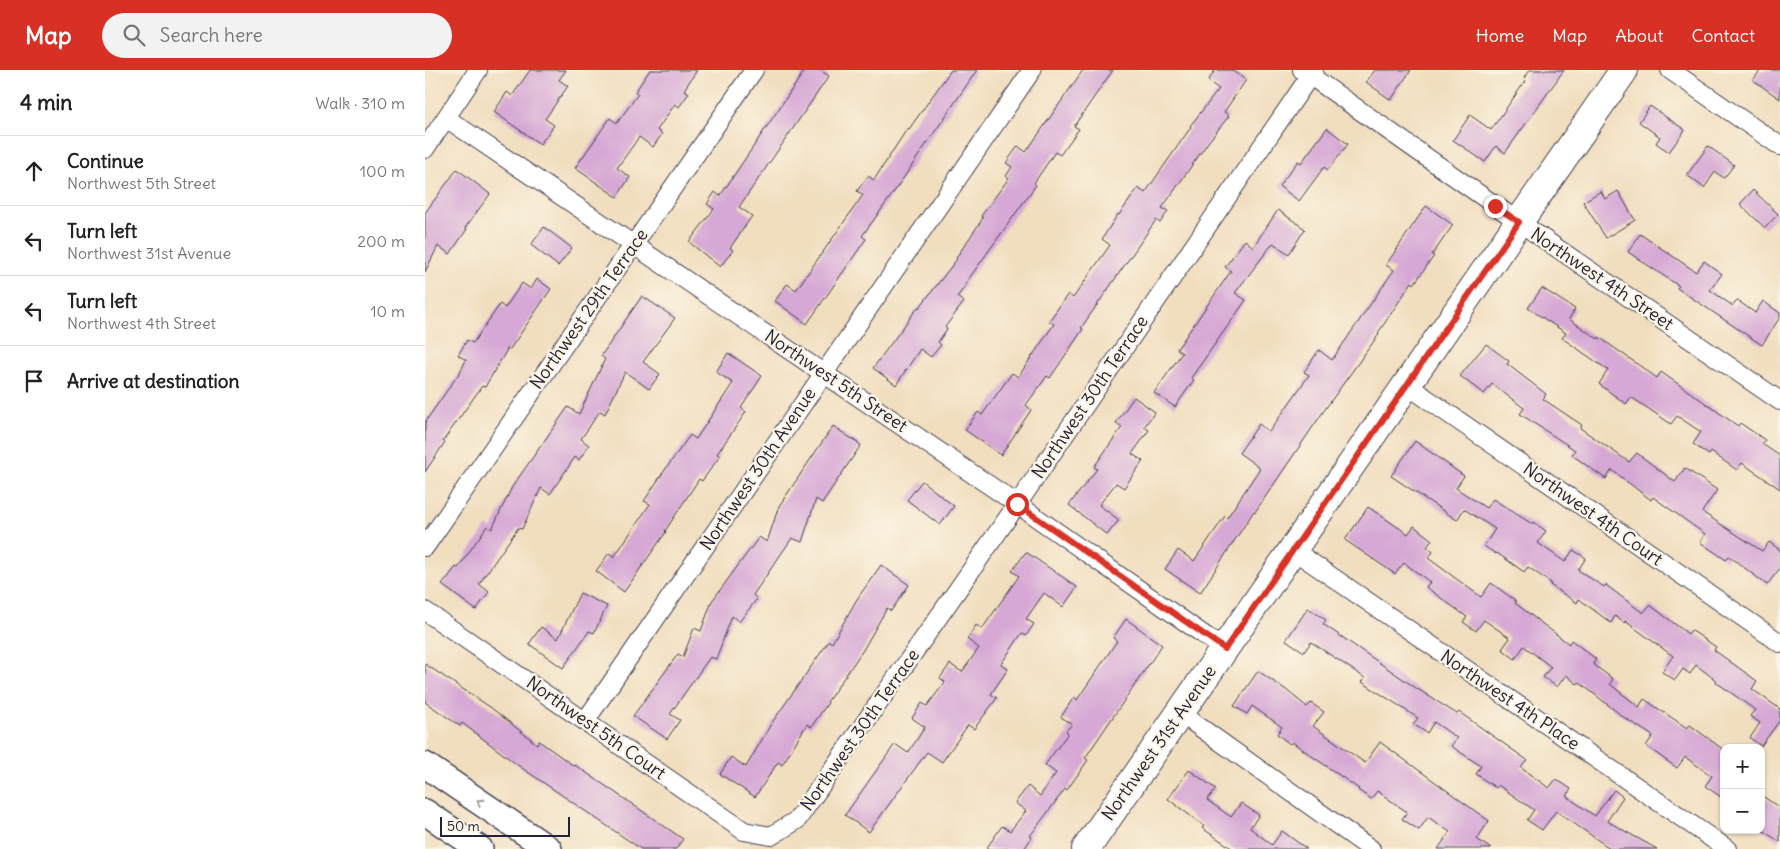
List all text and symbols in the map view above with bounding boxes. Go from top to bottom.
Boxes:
search box [102,13,452,58]
text: Map [25,20,72,50]
icon: search [120,21,148,49]
text: Search here [160,23,263,47]
text: Home [1476,24,1524,47]
text: Map [1552,24,1587,47]
text: About [1615,24,1663,47]
text: Contact [1691,24,1755,47]
text: 4 min [20,89,72,116]
text: Walk · 310 m [315,93,405,113]
text: Continue [67,149,144,173]
icon: ahead [20,157,48,185]
text: 100 m [360,161,405,181]
text: Northwest 5th Street [67,173,216,193]
route end [1484,195,1507,218]
text: Turn left [67,219,137,243]
street label: Northwest 4th Street [1526,222,1678,335]
street label: Northwest 29th Terrace [525,224,653,393]
icon: left [20,227,48,255]
text: 200 m [357,231,405,251]
text: Northwest 31st Avenue [67,243,231,263]
text: Turn left [67,289,137,313]
icon: left [20,297,48,325]
text: 10 m [370,301,405,321]
street label: Northwest 30th Terrace [1026,311,1153,483]
text: Northwest 4th Street [67,313,216,333]
street label: Northwest 5th Street [760,324,912,437]
icon: arrive [20,367,48,395]
text: Arrive at destination [67,369,240,393]
street label: Northwest 30th Avenue [694,383,821,555]
street label: Northwest 4th Court [1519,457,1668,570]
route start [1006,493,1029,516]
street label: Northwest 30th Terrace [795,644,924,815]
street label: Northwest 4th Place [1436,644,1584,755]
street label: Northwest 31st Avenue [1096,661,1221,825]
street label: Northwest 5th Court [522,671,671,784]
map controls [1720,744,1765,834]
button: + [1720,744,1765,789]
button: − [1720,789,1765,834]
one-way arrow [476,799,485,808]
scale bar [440,814,570,837]
text: 50 m [447,817,480,835]

